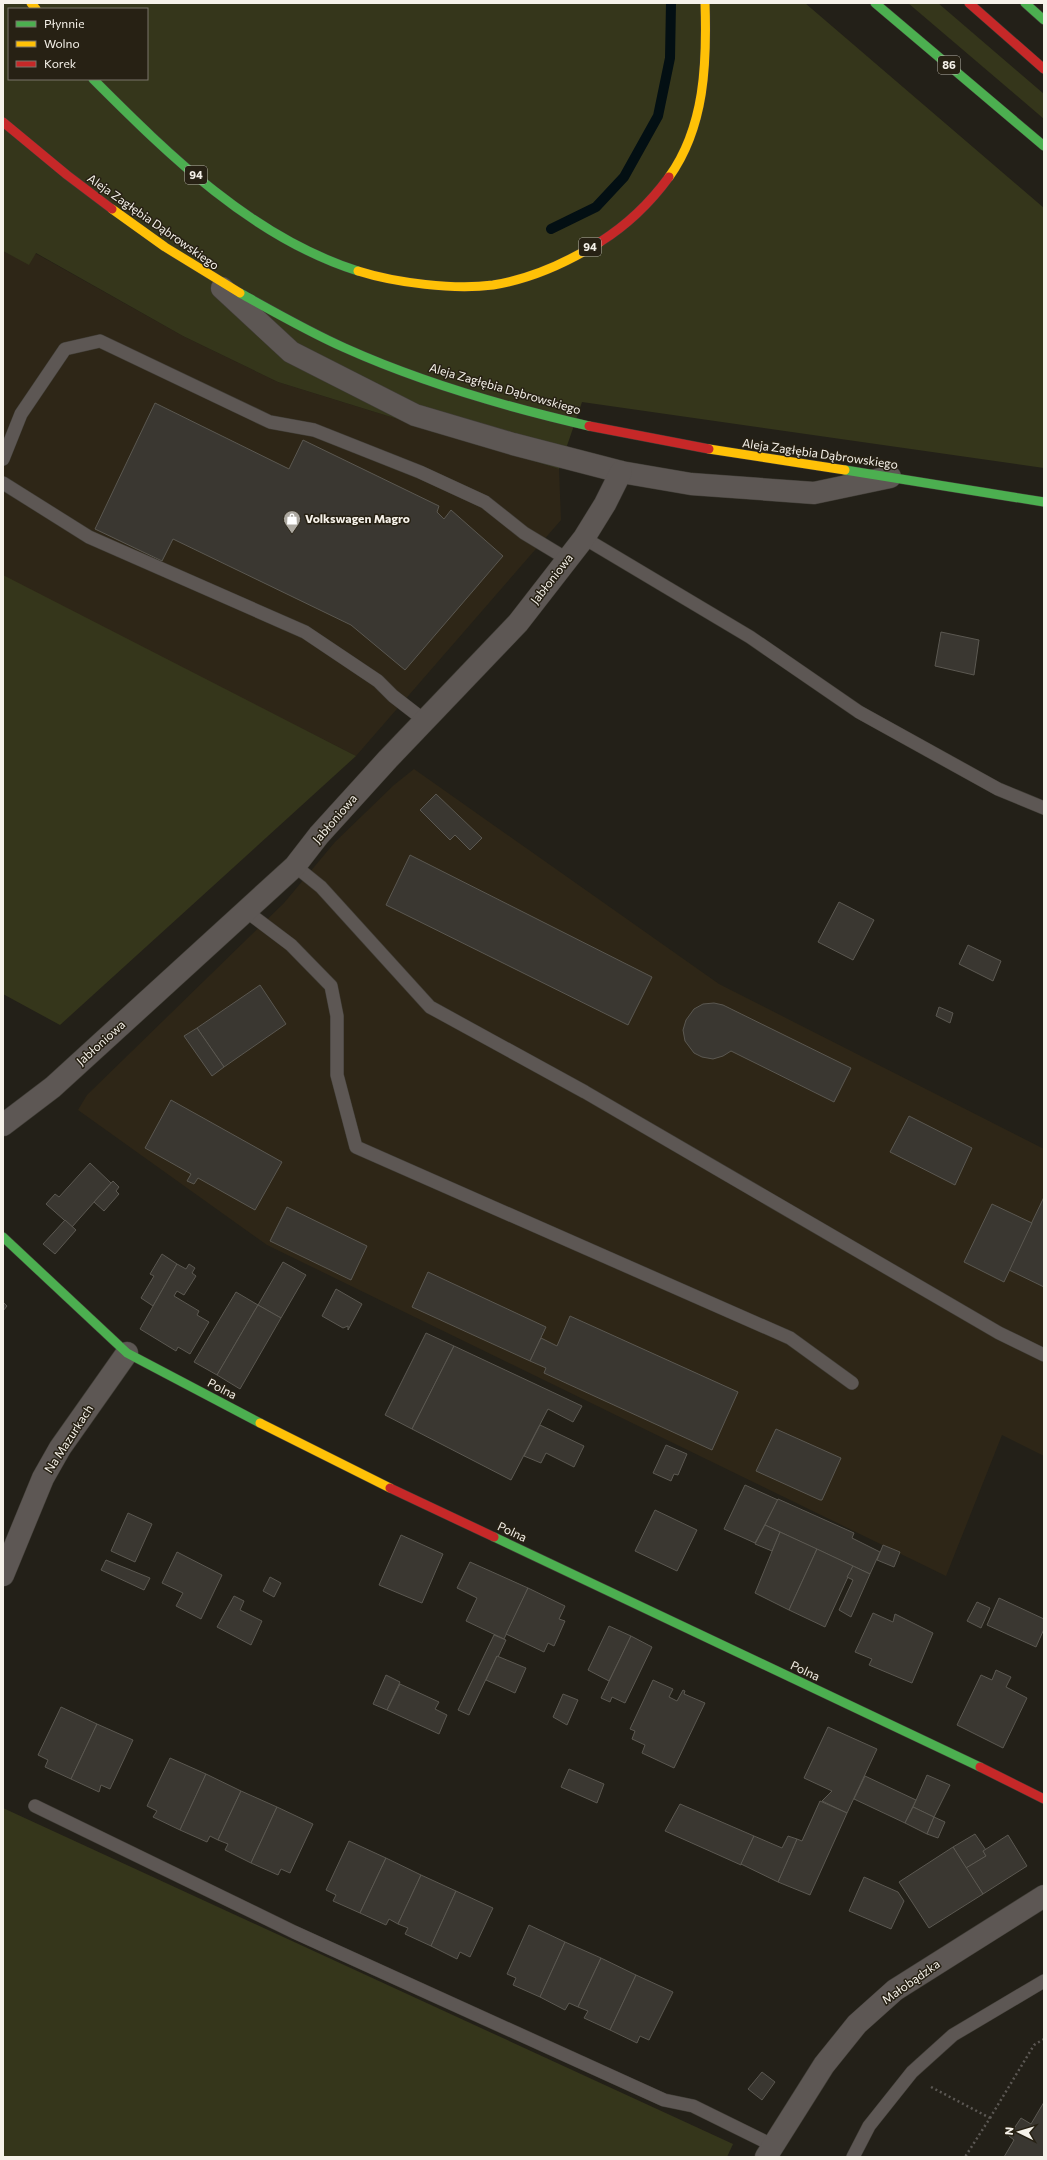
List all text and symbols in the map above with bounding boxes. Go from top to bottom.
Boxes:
legend [8,8,148,80]
text: Płynnie [44,16,85,30]
text: Wolno [44,36,80,50]
text: Korek [44,56,77,70]
road number: 86 [938,56,960,74]
road number: 94 [185,166,207,184]
street label: Aleja Zagłębia Dąbrowskiego [85,170,222,272]
road number: 94 [579,238,601,256]
street label: Aleja Zagłębia Dąbrowskiego [428,360,583,416]
street label: Aleja Zagłębia Dąbrowskiego [741,435,899,471]
shop icon: Volkswagen Magro [282,509,302,534]
place label: Volkswagen Magro [305,511,410,525]
street label: Jabłoniowa [527,550,576,607]
street label: Jabłoniowa [309,791,360,846]
street label: Jabłoniowa [73,1017,128,1068]
street label: Polna [206,1375,239,1401]
street label: Na Mazurkach [41,1402,95,1475]
street label: Polna [496,1518,529,1544]
street label: Polna [789,1657,822,1683]
street label: Małobądzka [879,1956,942,2006]
north arrow [999,2112,1039,2152]
text: N [1002,2126,1015,2136]

